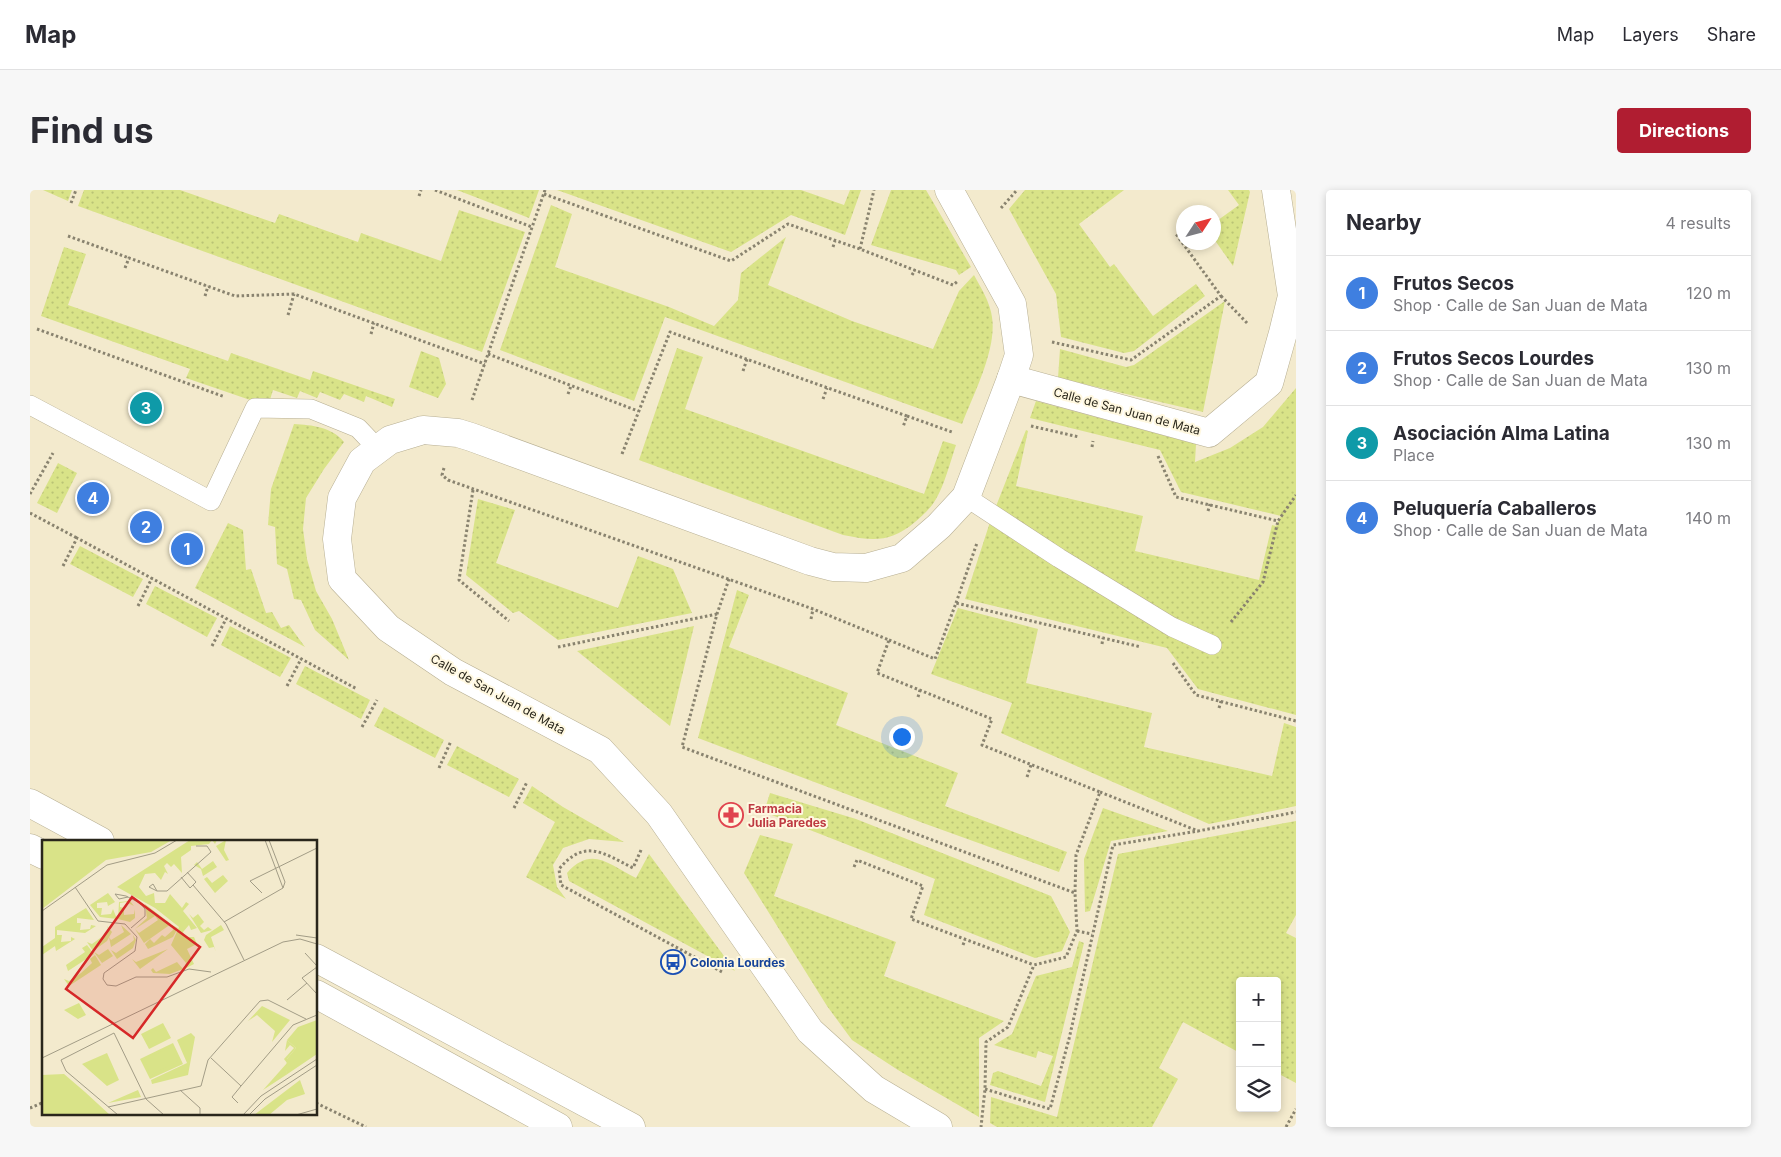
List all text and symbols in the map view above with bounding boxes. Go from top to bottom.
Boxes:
text: Map [25,20,76,49]
text: Map [1557,24,1594,45]
text: Layers [1622,24,1679,45]
text: Share [1707,24,1756,45]
button: Directions [1617,108,1751,153]
text: Find us [30,109,154,151]
north arrow [1176,205,1221,250]
text: Nearby [1346,210,1421,235]
text: 4 results [1666,213,1731,233]
text: Frutos Secos [1393,272,1514,295]
text: 1 [1359,283,1365,303]
text: 120 m [1686,283,1731,303]
text: Shop · Calle de San Juan de Mata [1393,295,1648,315]
text: Frutos Secos Lourdes [1393,347,1594,370]
text: 2 [1357,358,1367,378]
text: 130 m [1686,358,1731,378]
text: Shop · Calle de San Juan de Mata [1393,370,1648,390]
street label: Calle de San Juan de Mata [1052,384,1202,438]
pin: 3 [130,389,162,427]
text: Asociación Alma Latina [1393,422,1610,445]
text: 3 [1357,433,1367,453]
text: 130 m [1686,433,1731,453]
text: Place [1393,445,1435,465]
pin: 4 [77,479,109,517]
text: Peluquería Caballeros [1393,497,1597,520]
pin: 2 [130,508,162,546]
text: 4 [1357,508,1367,528]
text: 140 m [1686,508,1731,528]
text: Shop · Calle de San Juan de Mata [1393,520,1648,540]
pin: 1 [171,530,203,568]
street label: Calle de San Juan de Mata [428,651,568,737]
your location [889,724,915,750]
place label: Farmacia Julia Paredes [748,801,827,830]
pharmacy icon: Farmacia Julia Paredes [718,802,744,828]
inset map [42,840,318,1114]
bus stop icon: Colonia Lourdes [660,949,686,975]
place label: Colonia Lourdes [690,955,785,970]
map controls [1236,977,1281,1112]
button: + [1236,977,1281,1022]
button: − [1236,1022,1281,1067]
button: layers [1236,1067,1281,1112]

